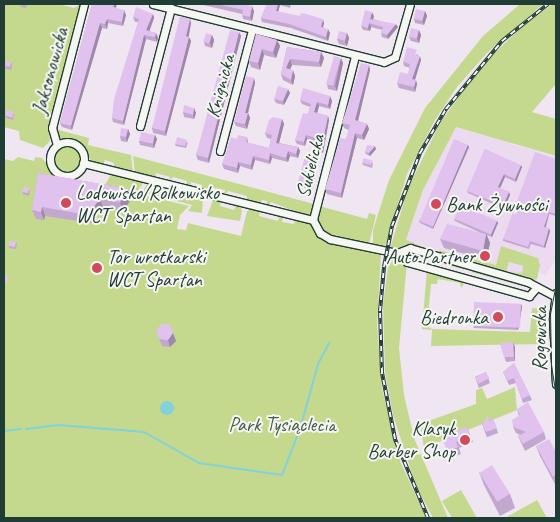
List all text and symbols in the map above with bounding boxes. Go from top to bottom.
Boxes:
street label: Jaksonowicka [27,25,73,117]
street label: Knignicka [200,52,240,120]
street label: Sukielicka [291,132,329,200]
place label: Lodowisko/Rolkowisko WCT Spartan [76,180,219,227]
place label: Bank Żywności [446,192,548,216]
marker: Lodowisko/Rolkowisko WCT Spartan [60,197,72,209]
marker: Bank Żywności [430,198,442,210]
place label: Tor wrotkarski WCT Spartan [107,244,205,291]
place label: Auto Partner [386,244,475,268]
marker: Auto Partner [479,250,491,262]
marker: Tor wrotkarski WCT Spartan [91,262,103,274]
place label: Biedronka [420,305,488,329]
street label: Rogowska [527,307,551,371]
marker: Biedronka [492,311,504,323]
park label: Park Tysiąclecia [228,412,336,436]
place label: Klasyk Barber Shop [367,416,455,463]
marker: Klasyk Barber Shop [459,434,471,446]

